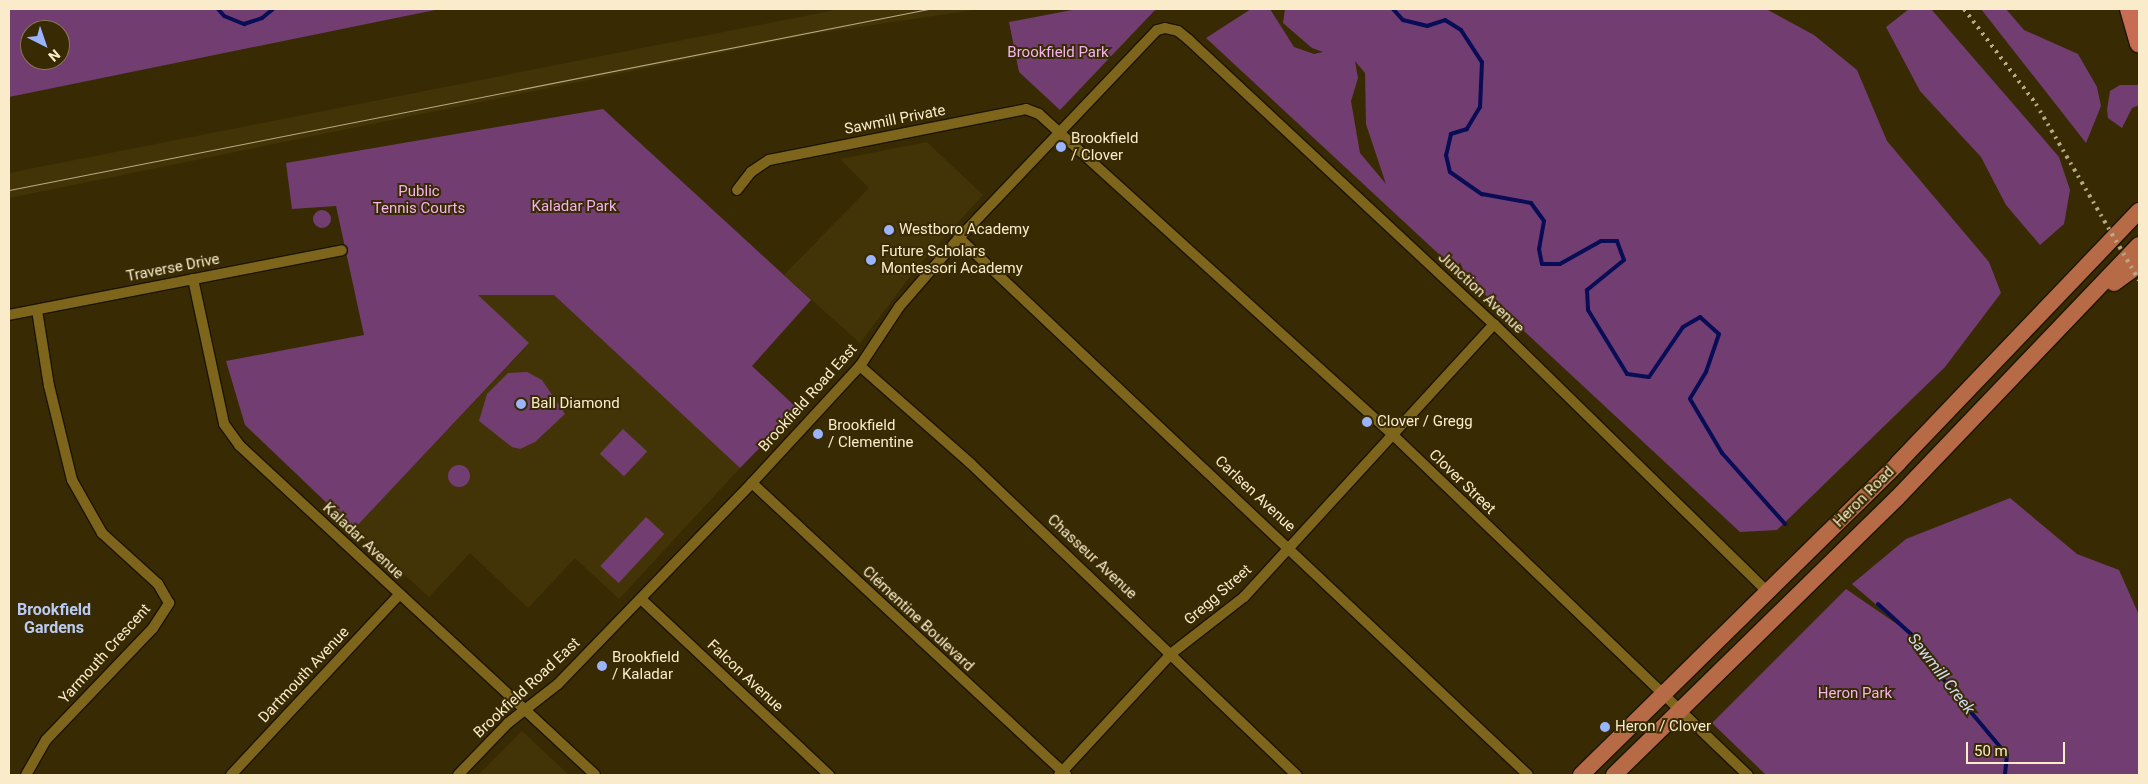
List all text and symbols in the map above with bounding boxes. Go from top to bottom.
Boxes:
north arrow [20,20,70,70]
park label: Brookfield Park [1007,44,1109,62]
text: N [45,46,63,65]
street label: Sawmill Private [843,101,947,139]
place label: Brookfield / Clover [1071,129,1138,164]
marker: Brookfield / Clover [1055,141,1067,153]
park label: Public Tennis Courts [373,182,465,217]
park label: Kaladar Park [531,198,617,216]
place label: Westboro Academy [899,221,1029,239]
marker: Westboro Academy [883,224,895,236]
place label: Future Scholars Montessori Academy [881,242,1023,277]
street label: Junction Avenue [1434,249,1528,337]
street label: Traverse Drive [125,250,221,286]
marker: Future Scholars Montessori Academy [865,254,877,266]
street label: Brookfield Road East [755,340,861,456]
place label: Ball Diamond [531,395,620,413]
marker: Ball Diamond [515,398,527,410]
place label: Clover / Gregg [1377,413,1473,431]
place label: Brookfield / Clementine [828,416,913,451]
marker: Clover / Gregg [1361,416,1373,428]
marker: Brookfield / Clementine [812,428,824,440]
street label: Clover Street [1425,446,1499,518]
street label: Carlsen Avenue [1211,452,1299,536]
street label: Heron Road [1830,463,1898,531]
street label: Kaladar Avenue [319,499,407,583]
street label: Chasseur Avenue [1044,511,1140,603]
street label: Gregg Street [1181,561,1255,629]
street label: Clémentine Boulevard [859,563,977,675]
district label: Brookfield Gardens [17,600,91,638]
street label: Yarmouth Crescent [55,600,155,708]
street label: Dartmouth Avenue [255,623,353,727]
water label: Sawmill Creek [1903,630,1979,718]
street label: Brookfield Road East [470,634,584,742]
street label: Falcon Avenue [703,636,787,716]
place label: Brookfield / Kaladar [612,648,679,683]
marker: Brookfield / Kaladar [596,660,608,672]
park label: Heron Park [1818,685,1892,703]
place label: Heron / Clover [1615,718,1711,736]
marker: Heron / Clover [1599,721,1611,733]
scale bar [1968,732,2067,764]
text: 50 m [1974,742,2008,760]

